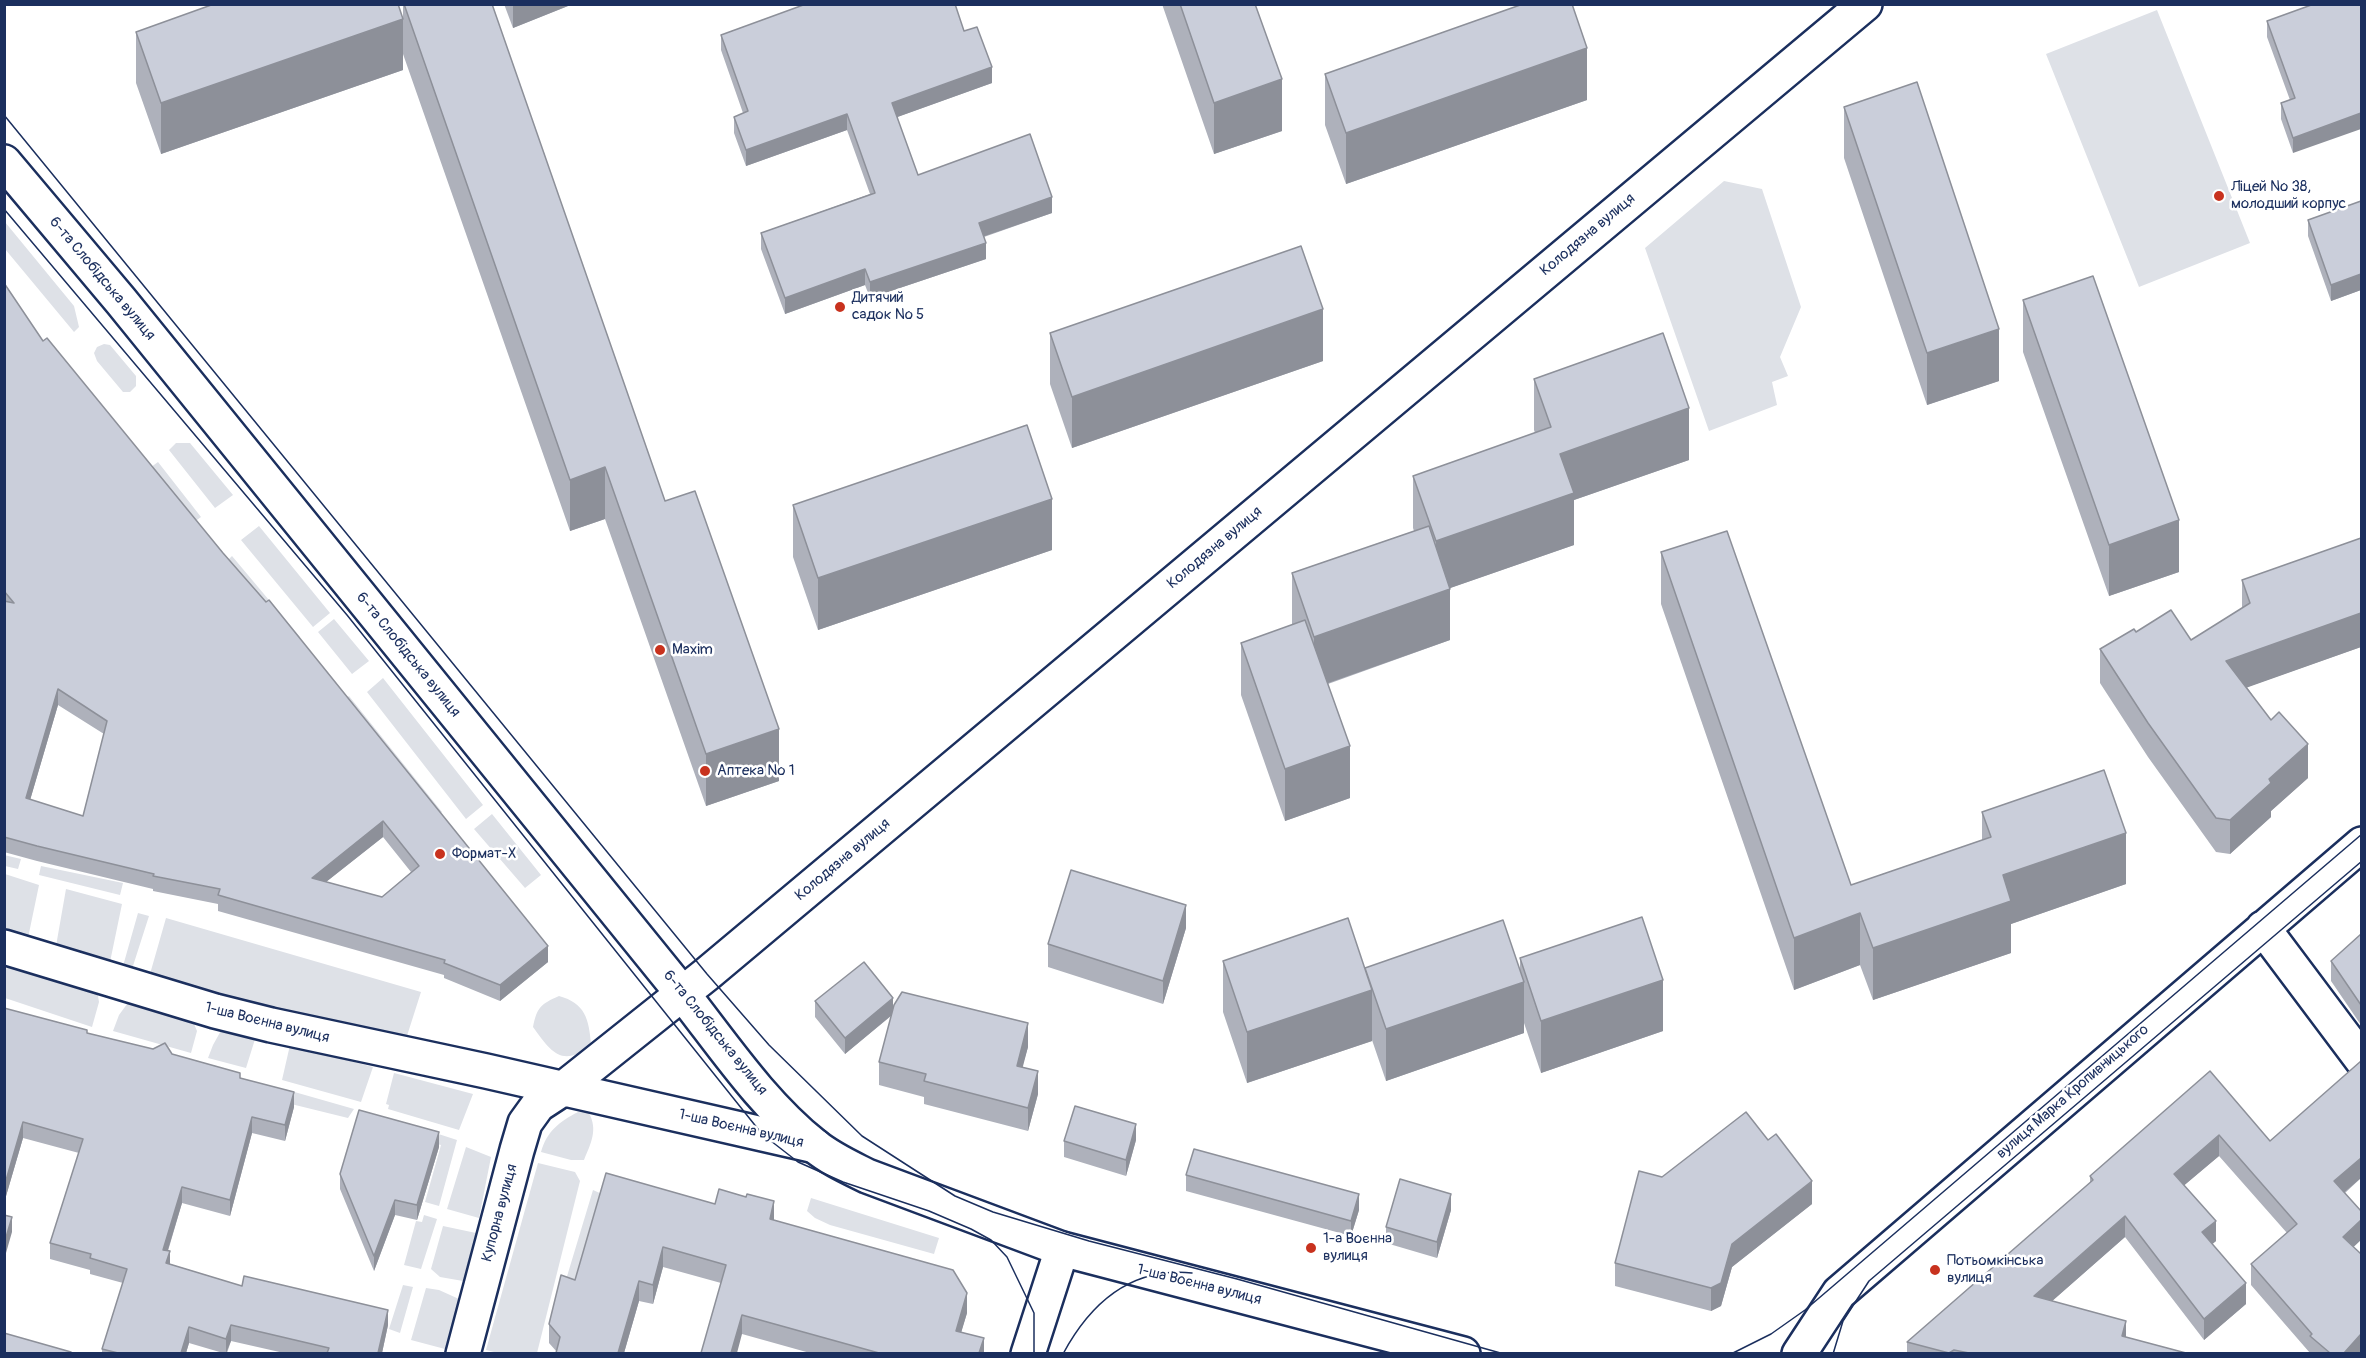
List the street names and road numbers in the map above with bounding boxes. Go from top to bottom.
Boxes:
street label: Колодязна вулиця [1537,190,1639,280]
street label: 6-та Слобідська вулиця [45,214,159,344]
street label: Колодязна вулиця [1164,503,1266,593]
street label: 6-та Слобідська вулиця [352,589,464,721]
street label: Колодязна вулиця [792,815,894,905]
street label: 6-та Слобідська вулиця [659,967,771,1099]
street label: 1-ша Воєнна вулиця [203,999,331,1047]
street label: вулиця Марка Кропивницького [1993,1021,2153,1163]
street label: 1-ша Воєнна вулиця [677,1106,805,1152]
street label: Купорна вулиця [478,1162,522,1264]
street label: 1-ша Воєнна вулиця [1135,1261,1263,1309]

